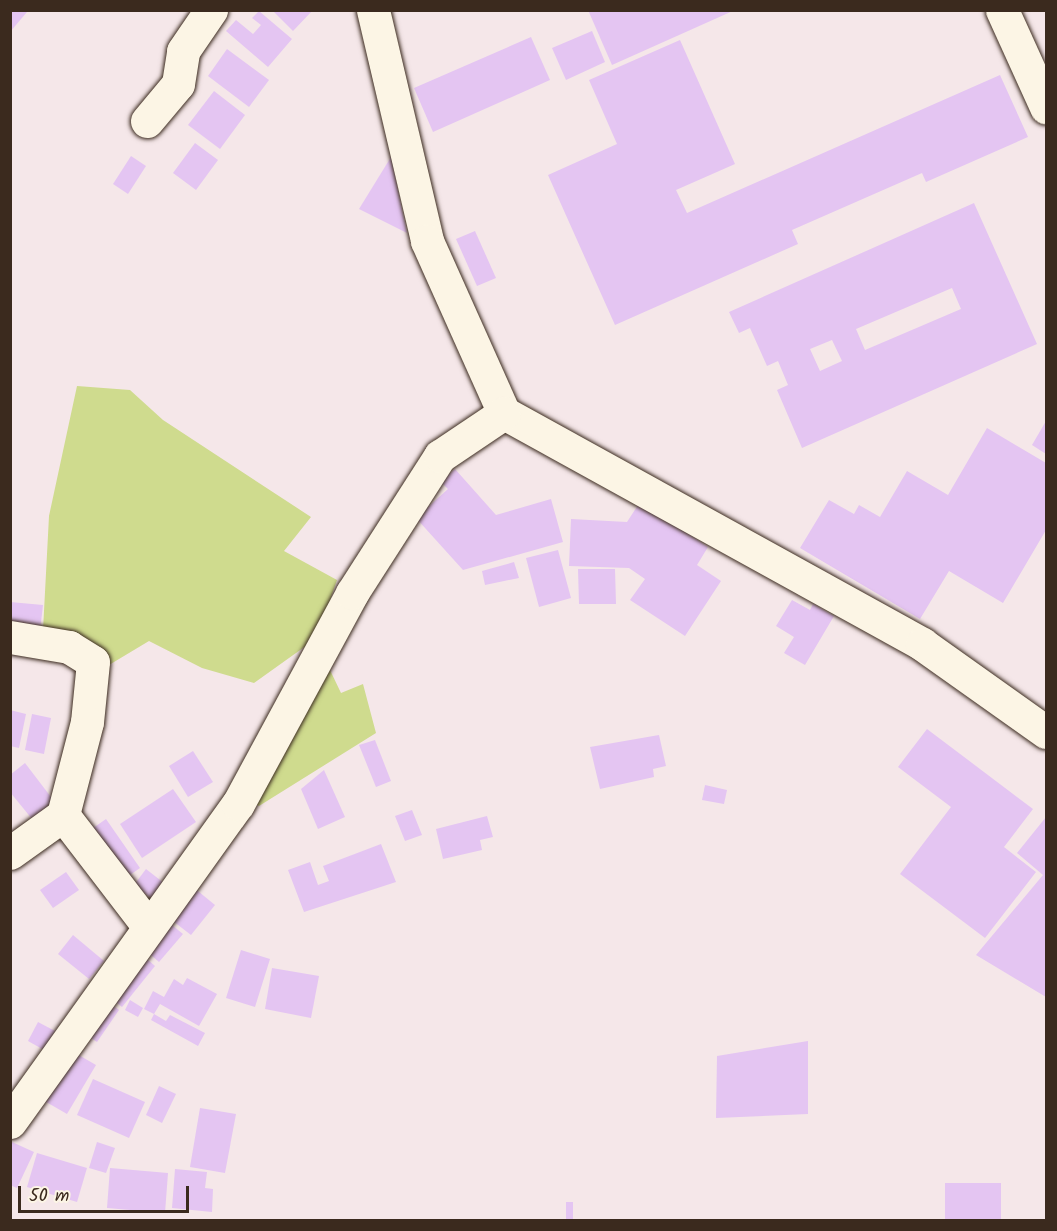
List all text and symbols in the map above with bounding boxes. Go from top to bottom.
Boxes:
scale bar [21,1174,192,1212]
text: 50 m [29,1182,69,1211]

